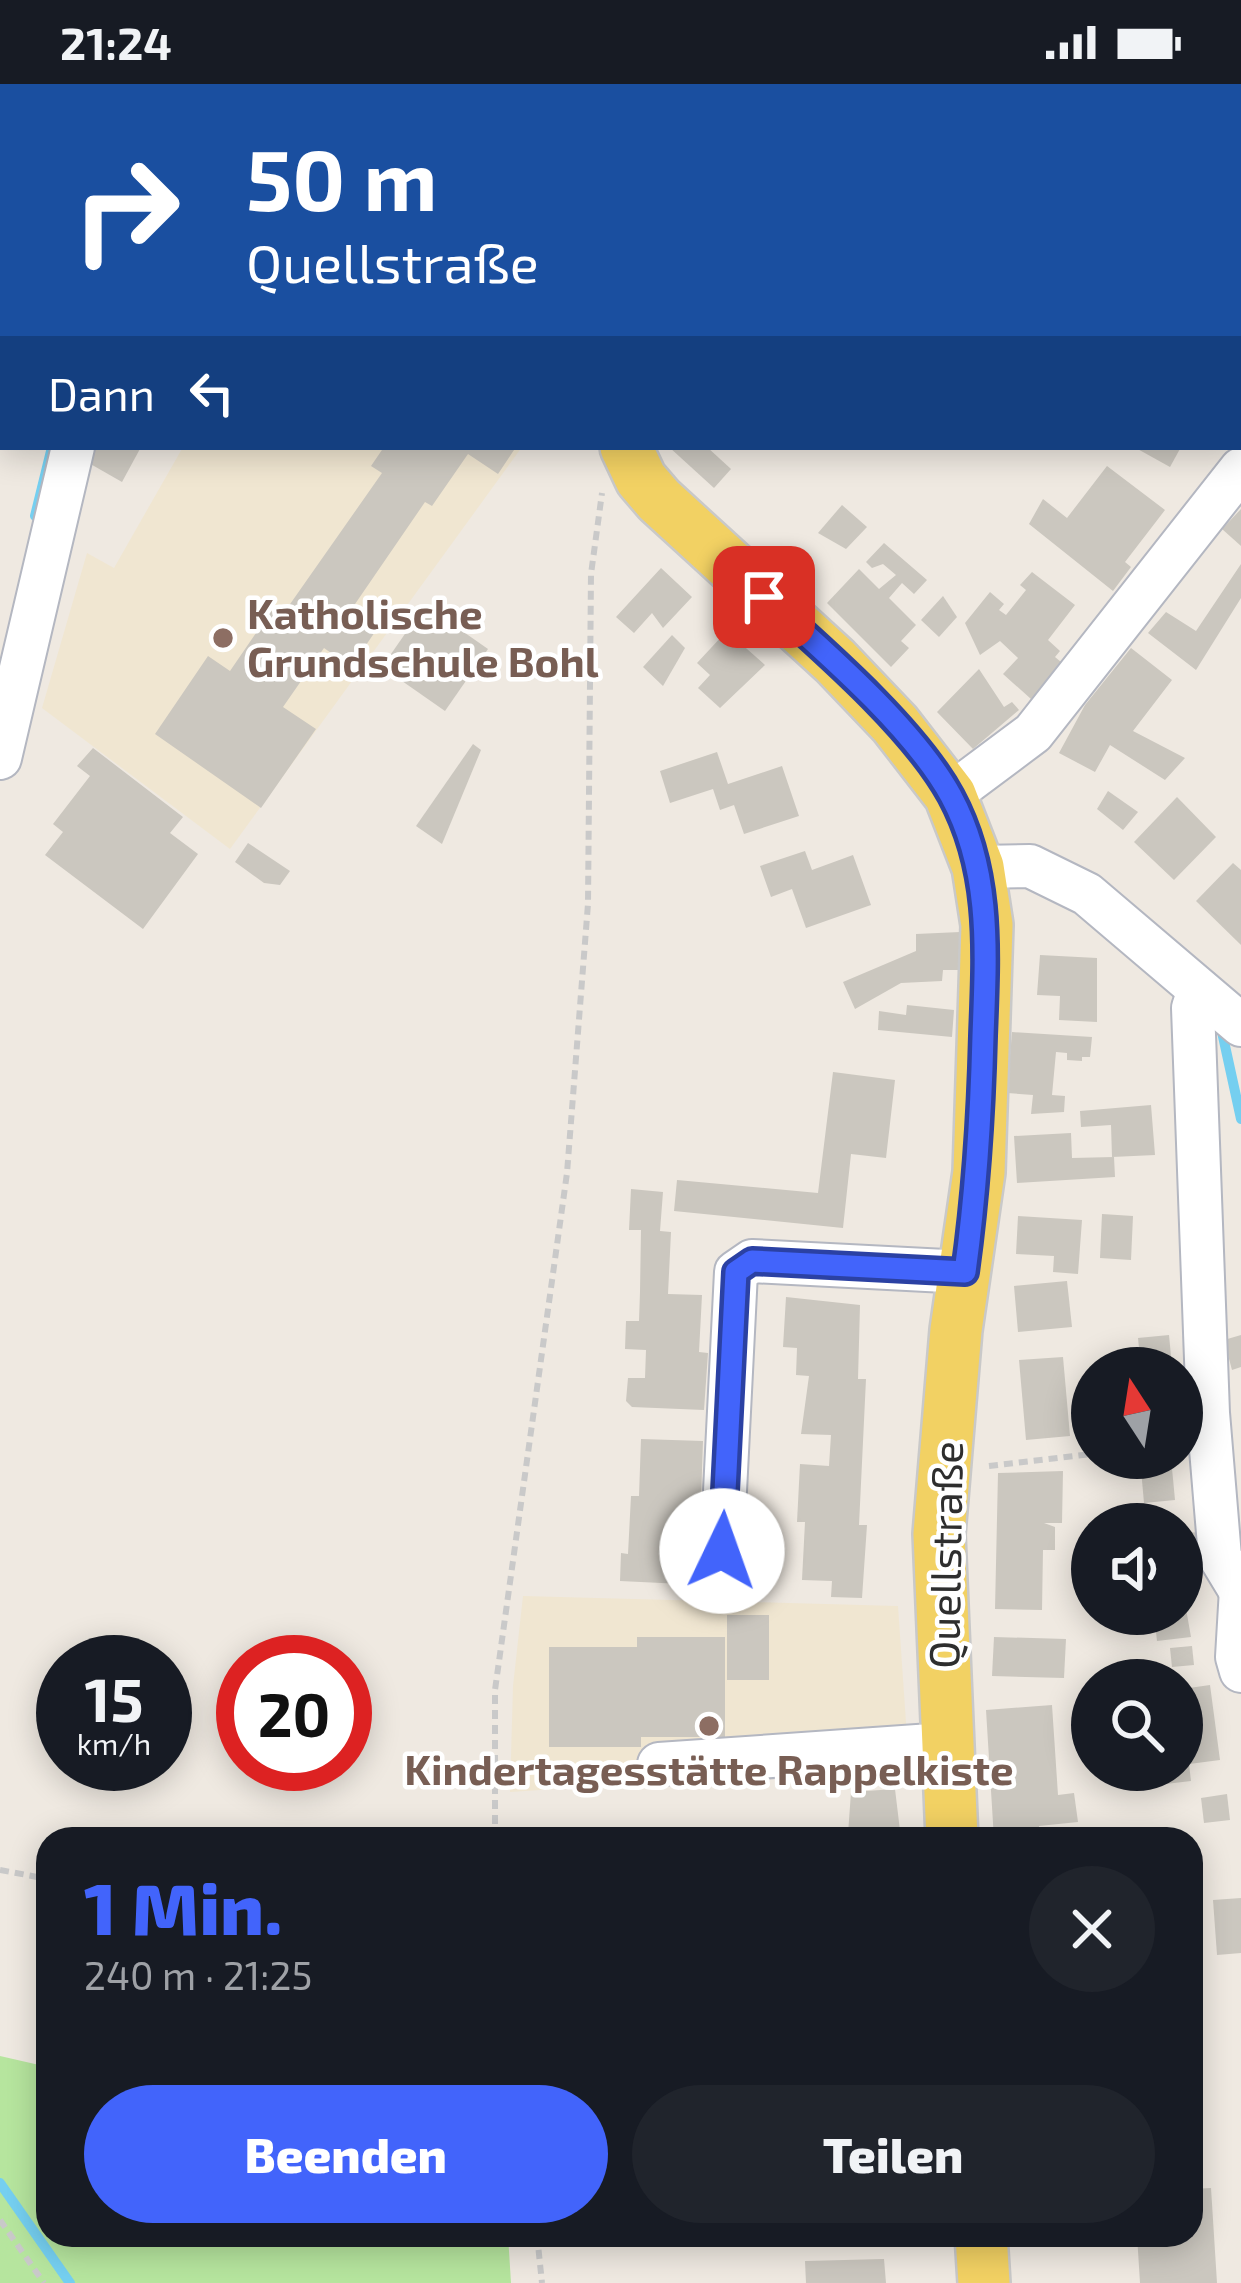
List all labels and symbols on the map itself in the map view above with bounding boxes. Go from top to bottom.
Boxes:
pin [713,546,815,648]
place label: Katholische Grundschule Bohl [247,587,599,685]
marker: Katholische Grundschule Bohl [210,625,236,651]
north arrow [1071,1347,1203,1479]
street label: Quellstraße [917,1441,972,1669]
position arrow [659,1488,785,1614]
speed limit sign: 20 [216,1635,372,1791]
marker: Kindertagesstätte Rappelkiste [696,1713,722,1739]
place label: Kindertagesstätte Rappelkiste [404,1743,1014,1793]

